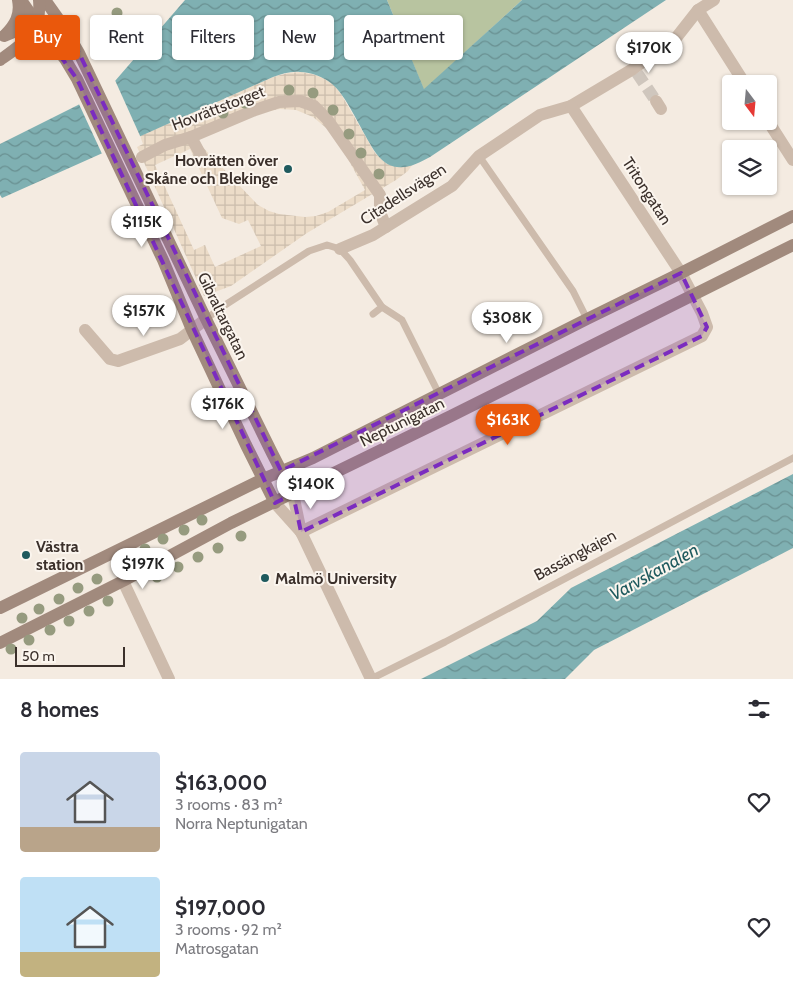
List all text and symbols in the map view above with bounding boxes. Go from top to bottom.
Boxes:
chip: Buy [15,15,80,60]
chip: Rent [90,15,162,60]
chip: Filters [172,15,254,60]
chip: New [264,15,334,60]
chip: Apartment [344,15,463,60]
pin: $170K [614,32,684,74]
text: $170K [627,38,671,57]
north arrow [722,75,778,130]
map controls [722,75,777,195]
street label: Hovrättstorget [169,81,268,134]
button: layers [722,140,777,195]
place label: Hovrätten över Skåne och Blekinge [145,151,279,188]
street label: Tritongatan [618,154,676,228]
street label: Citadellsvägen [356,159,450,229]
marker: Hovrätten över Skåne och Blekinge [282,163,294,175]
pin: $115K [107,206,177,248]
text: $115K [122,212,162,231]
street label: Gibraltargatan [194,269,252,363]
pin: $157K [109,294,179,337]
text: $157K [123,301,165,320]
pin: $308K [472,302,542,344]
text: $308K [483,308,531,327]
pin: $176K [188,388,258,430]
street label: Neptunigatan [357,393,447,451]
text: $176K [202,394,244,413]
pin: $163K [473,404,543,446]
text: $163K [487,410,529,429]
pin: $140K [276,468,346,510]
text: $140K [288,474,334,493]
street label: Bassängkajen [531,525,619,585]
place label: Västra station [36,537,83,574]
water label: Varvskanalen [606,539,702,605]
pin: $197K [108,548,178,590]
marker: Västra station [20,549,32,561]
text: $197K [122,554,164,573]
place label: Malmö University [275,569,397,588]
marker: Malmö University [259,572,271,584]
scale bar [15,644,125,667]
text: 50 m [22,647,55,665]
icon: filters [745,695,773,723]
text: 8 homes [20,697,99,722]
text: $163,000 [175,770,267,795]
icon: home [60,772,120,832]
icon: heart [745,788,773,816]
text: 3 rooms · 83 m² [175,795,283,814]
text: Norra Neptunigatan [175,814,308,833]
text: $197,000 [175,895,266,920]
icon: home [60,897,120,957]
icon: heart [745,913,773,941]
text: 3 rooms · 92 m² [175,920,282,939]
text: Matrosgatan [175,939,259,958]

